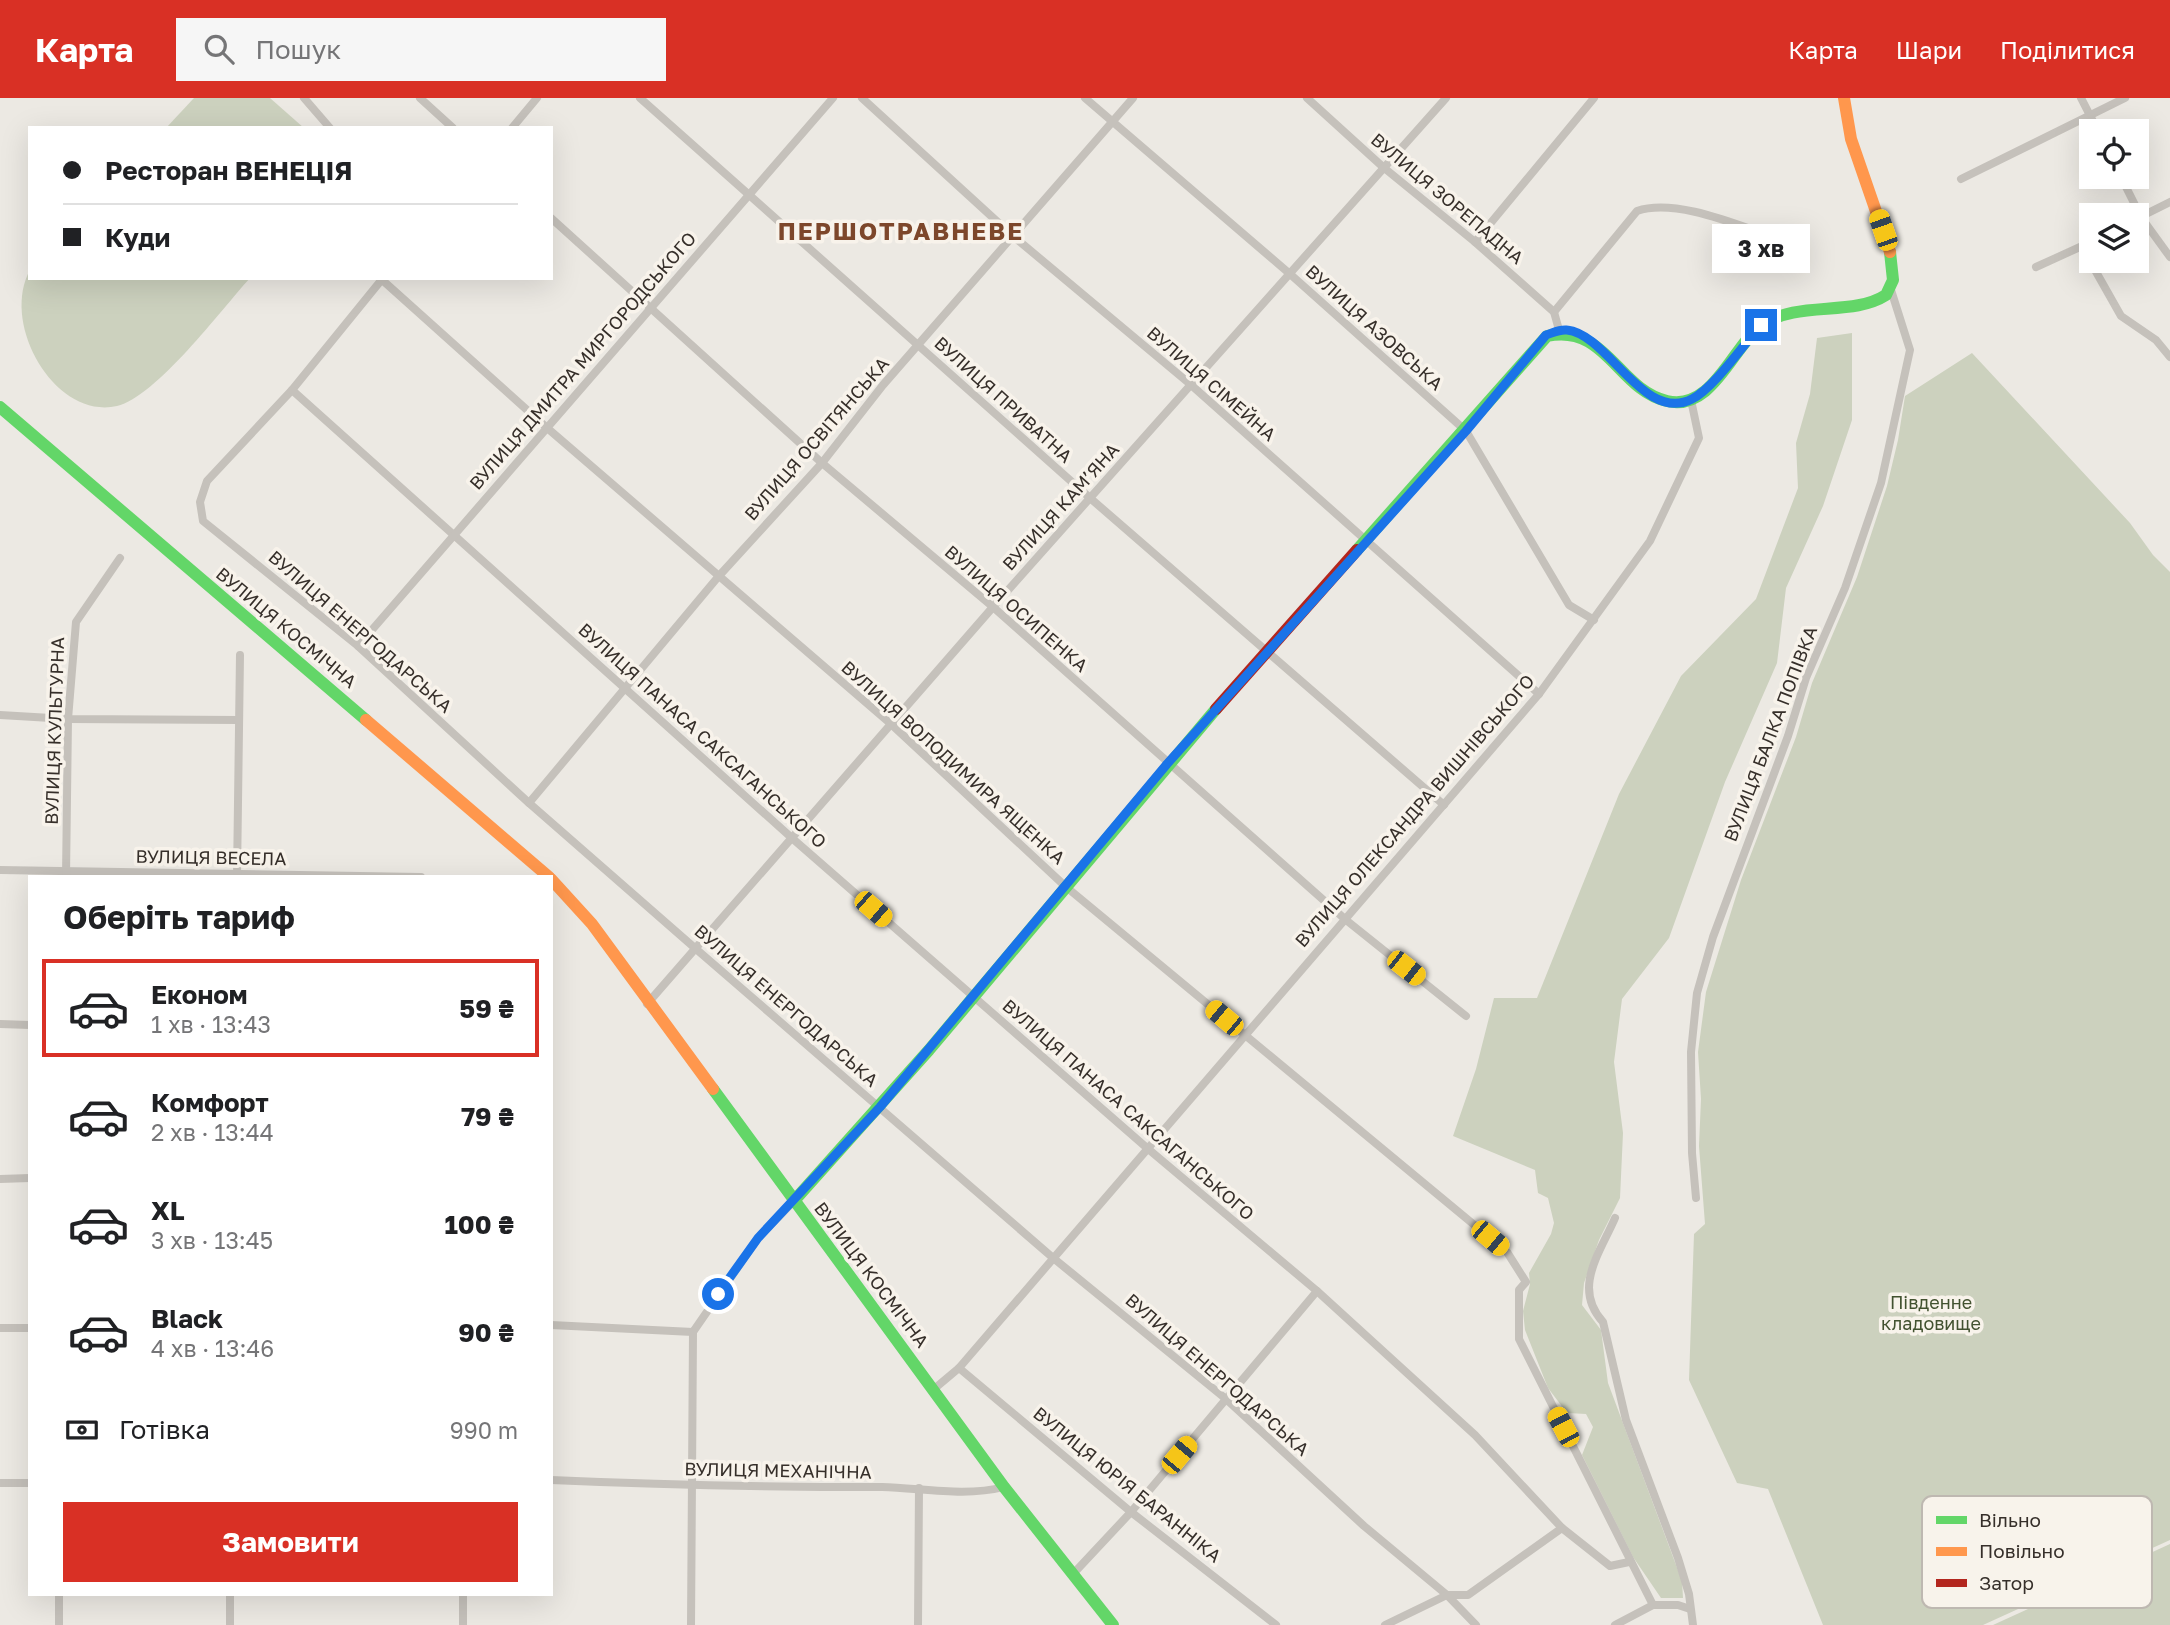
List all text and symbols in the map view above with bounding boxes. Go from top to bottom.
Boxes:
search box [176,18,666,81]
text: Карта [35,30,134,69]
icon: search [200,30,238,68]
text: Пошук [256,34,341,65]
text: Карта [1788,35,1858,64]
text: Шари [1896,35,1962,64]
text: Поділитися [2000,35,2135,64]
map controls [2079,119,2149,273]
button: locate [2079,119,2149,189]
street label: ВУЛИЦЯ ЗОРЕПАДНА [1367,128,1528,268]
text: Ресторан ВЕНЕЦІЯ [105,155,353,186]
button: layers [2079,203,2149,273]
car [1867,207,1900,253]
district label: ПЕРШОТРАВНЕВЕ [778,216,1024,245]
text: Куди [105,222,170,253]
callout: 3 хв [1712,224,1810,272]
street label: ВУЛИЦЯ ДМИТРА МИРГОРОДСЬКОГО [464,227,700,494]
text: 3 хв [1738,234,1784,262]
street label: ВУЛИЦЯ АЗОВСЬКА [1302,260,1448,395]
route end [1745,309,1777,341]
street label: ВУЛИЦЯ СІМЕЙНА [1143,321,1281,445]
street label: ВУЛИЦЯ ПРИВАТНА [930,332,1077,467]
street label: ВУЛИЦЯ ОСВІТЯНСЬКА [739,352,893,524]
street label: ВУЛИЦЯ КАМ’ЯНА [997,438,1123,574]
street label: ВУЛИЦЯ ОСИПЕНКА [941,540,1093,676]
street label: ВУЛИЦЯ ЕНЕРГОДАРСЬКА [264,545,457,717]
street label: ВУЛИЦЯ КОСМІЧНА [212,562,361,692]
street label: ВУЛИЦЯ ПАНАСА САКСАГАНСЬКОГО [574,618,831,852]
street label: ВУЛИЦЯ БАЛКА ПОПІВКА [1719,623,1821,845]
street label: ВУЛИЦЯ КУЛЬТУРНА [40,637,68,825]
street label: ВУЛИЦЯ ВОЛОДИМИРА ЯЩЕНКА [837,656,1070,869]
street label: ВУЛИЦЯ ОЛЕКСАНДРА ВИШНІВСЬКОГО [1290,670,1539,951]
street label: ВУЛИЦЯ ВЕСЕЛА [135,845,287,869]
car [851,887,896,931]
text: Оберіть тариф [63,898,295,936]
street label: ВУЛИЦЯ ЕНЕРГОДАРСЬКА [690,919,883,1091]
car [1383,947,1430,989]
icon: car [67,977,130,1040]
text: Економ [151,979,248,1010]
text: 59 ₴ [459,993,514,1024]
street label: ВУЛИЦЯ ПАНАСА САКСАГАНСЬКОГО [998,994,1259,1224]
car [1202,996,1247,1040]
text: 1 хв · 13:43 [151,1010,271,1038]
icon: car [67,1085,130,1148]
text: Комфорт [151,1087,269,1118]
text: 79 ₴ [461,1101,514,1132]
text: 2 хв · 13:44 [151,1118,274,1146]
icon: car [67,1193,130,1256]
text: XL [151,1195,185,1226]
street label: ВУЛИЦЯ КОСМІЧНА [810,1197,934,1351]
text: 100 ₴ [444,1209,514,1240]
car [1468,1216,1513,1260]
text: 3 хв · 13:45 [151,1226,273,1254]
route start [702,1278,734,1310]
street label: ВУЛИЦЯ ЕНЕРГОДАРСЬКА [1121,1288,1314,1460]
park label: Південне кладовище [1881,1291,1981,1334]
icon: car [67,1301,130,1364]
text: Black [151,1303,223,1334]
text: 90 ₴ [458,1317,514,1348]
text: 4 хв · 13:46 [151,1334,274,1362]
street label: ВУЛИЦЯ ЮРІЯ БАРАННІКА [1029,1402,1226,1567]
car [1544,1404,1583,1450]
icon: cash [63,1411,101,1449]
text: Готівка [119,1414,210,1445]
text: 990 m [450,1416,518,1444]
car [1158,1432,1201,1478]
street label: ВУЛИЦЯ МЕХАНІЧНА [684,1457,872,1483]
legend [1922,1496,2152,1608]
button: Замовити [63,1502,518,1582]
text: Вільно [1979,1508,2041,1531]
text: Повільно [1979,1539,2065,1562]
text: Затор [1979,1571,2034,1594]

